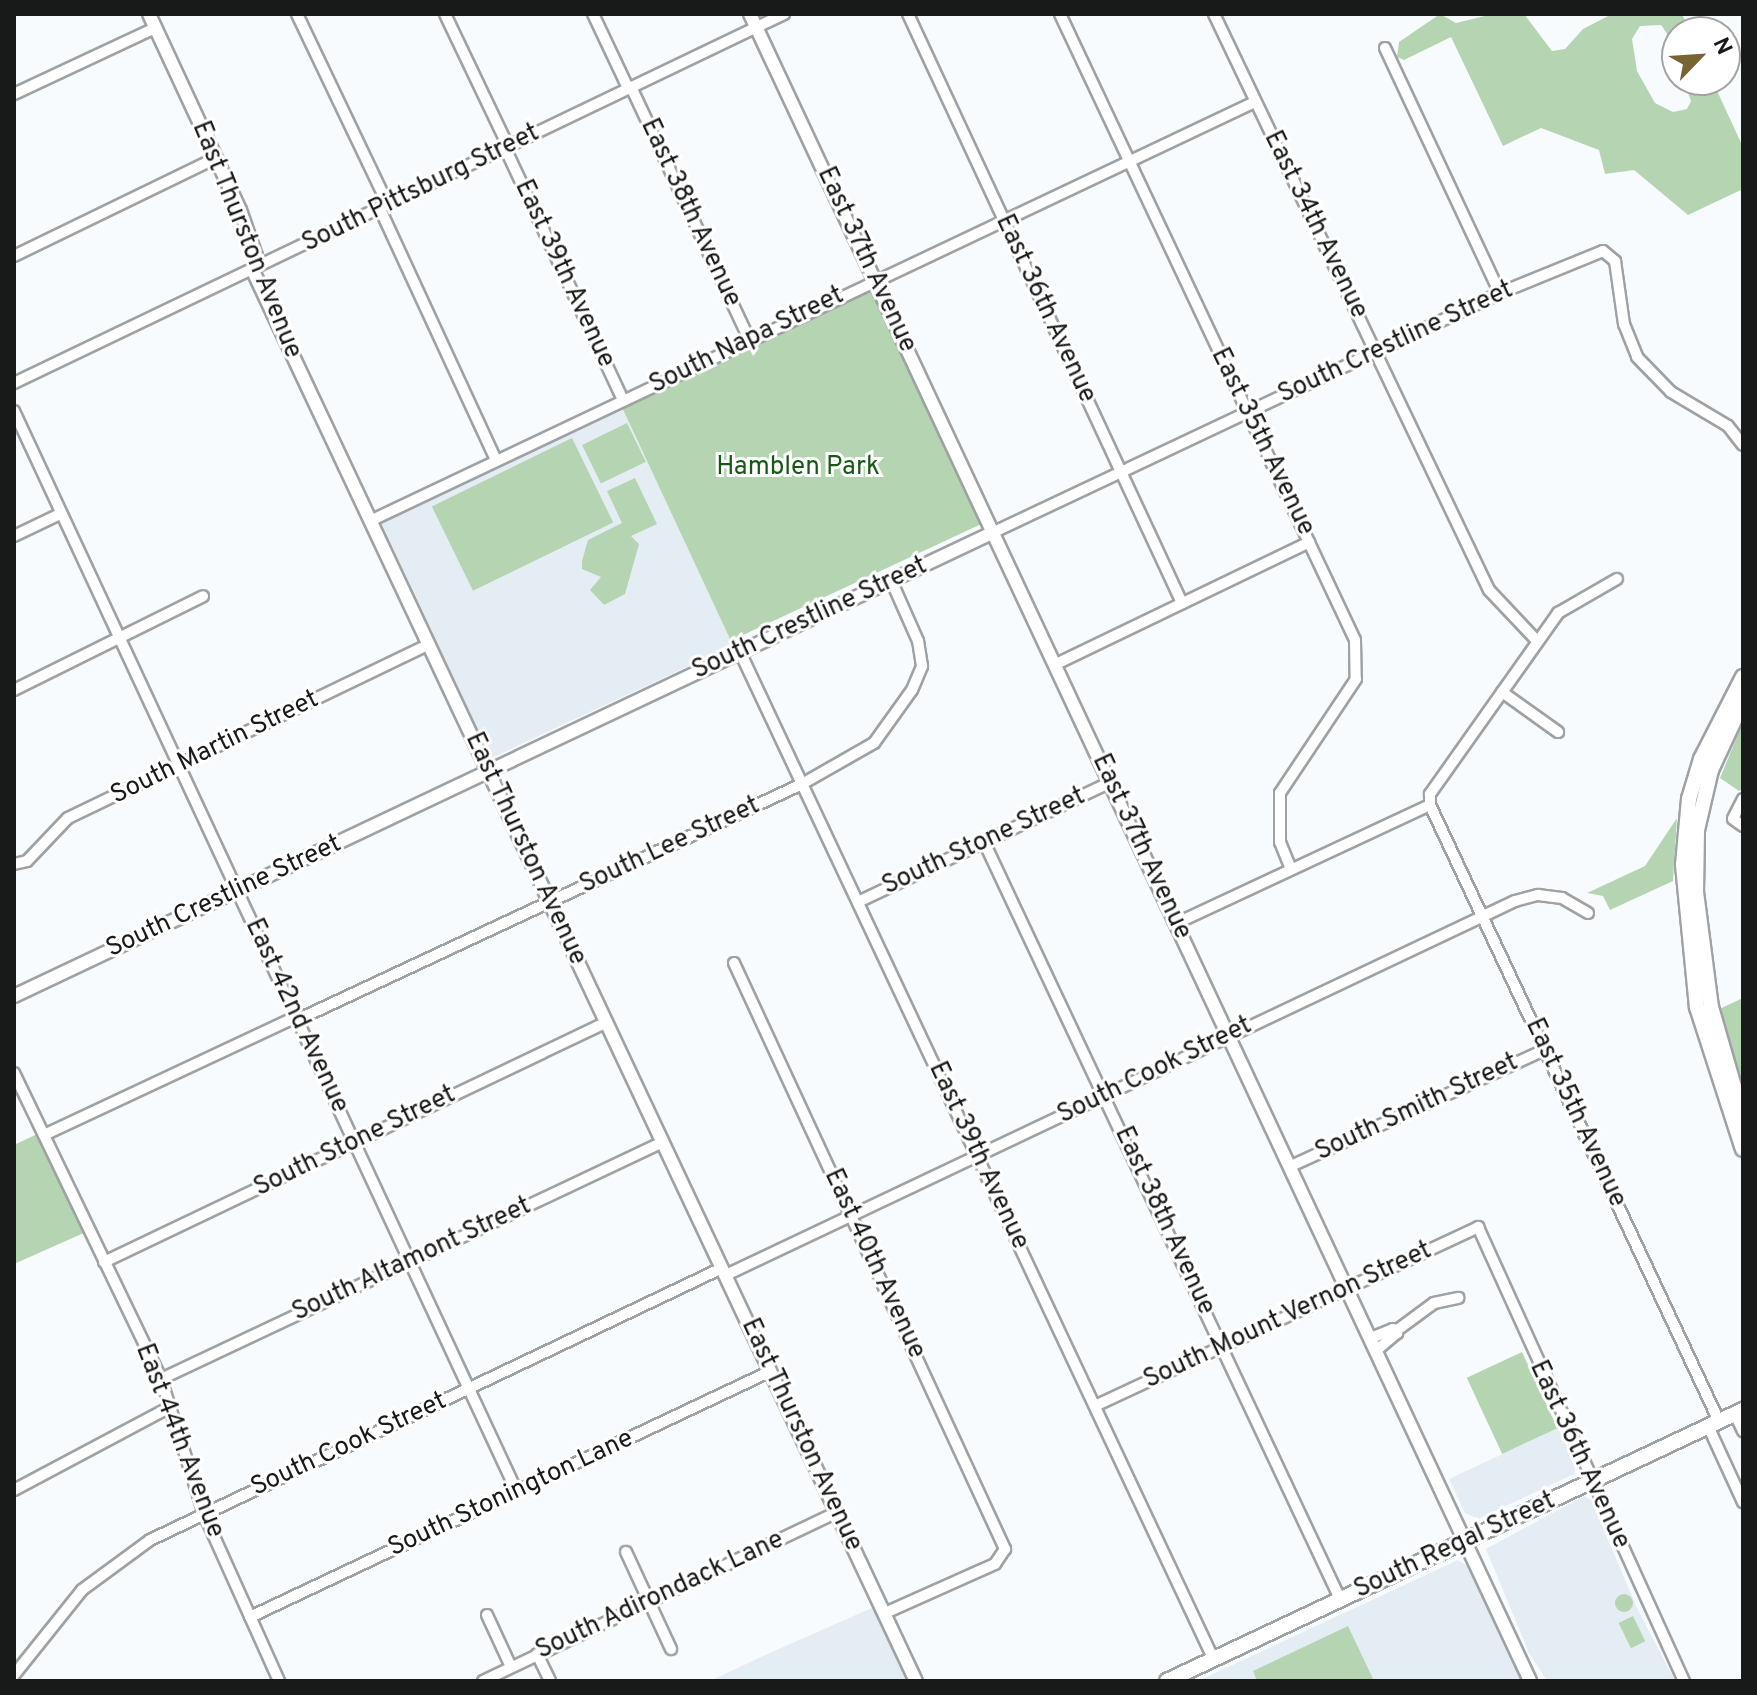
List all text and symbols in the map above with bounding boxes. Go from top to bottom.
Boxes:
north arrow [1661,16,1741,96]
text: N [1706,34,1737,59]
street label: East 38th Avenue [633,113,747,313]
street label: East Thurston Avenue [184,116,308,364]
street label: South Pittsburg Street [297,118,545,260]
street label: East 34th Avenue [1256,126,1374,324]
street label: East 37th Avenue [809,162,923,358]
street label: East 39th Avenue [507,175,621,373]
street label: East 36th Avenue [988,209,1102,409]
street label: South Crestline Street [1274,275,1518,411]
street label: South Napa Street [645,280,849,402]
street label: East 35th Avenue [1203,343,1321,541]
park label: Hamblen Park [716,452,880,484]
street label: South Crestline Street [688,551,932,687]
street label: South Martin Street [106,684,324,812]
street label: East Thurston Avenue [457,727,593,971]
street label: East 37th Avenue [1084,749,1198,945]
street label: South Stone Street [878,781,1090,903]
street label: South Lee Street [575,791,765,901]
street label: South Crestline Street [102,829,346,965]
street label: East 42nd Avenue [237,913,355,1119]
street label: South Cook Street [1053,1010,1257,1132]
street label: East 35th Avenue [1517,1013,1633,1213]
street label: South Smith Street [1311,1047,1523,1169]
street label: East 39th Avenue [921,1057,1035,1255]
street label: South Stone Street [249,1080,461,1204]
street label: East 38th Avenue [1107,1121,1221,1321]
street label: East 40th Avenue [816,1164,932,1364]
street label: South Altamont Street [287,1191,537,1329]
street label: South Mount Vernon Street [1139,1235,1437,1397]
street label: East Thurston Avenue [733,1313,869,1557]
street label: East 44th Avenue [127,1339,231,1543]
street label: East 36th Avenue [1522,1355,1636,1555]
street label: South Cook Street [246,1386,452,1504]
street label: South Stonington Lane [384,1423,638,1565]
street label: South Regal Street [1349,1486,1561,1606]
street label: South Adirondack Lane [531,1525,789,1667]

